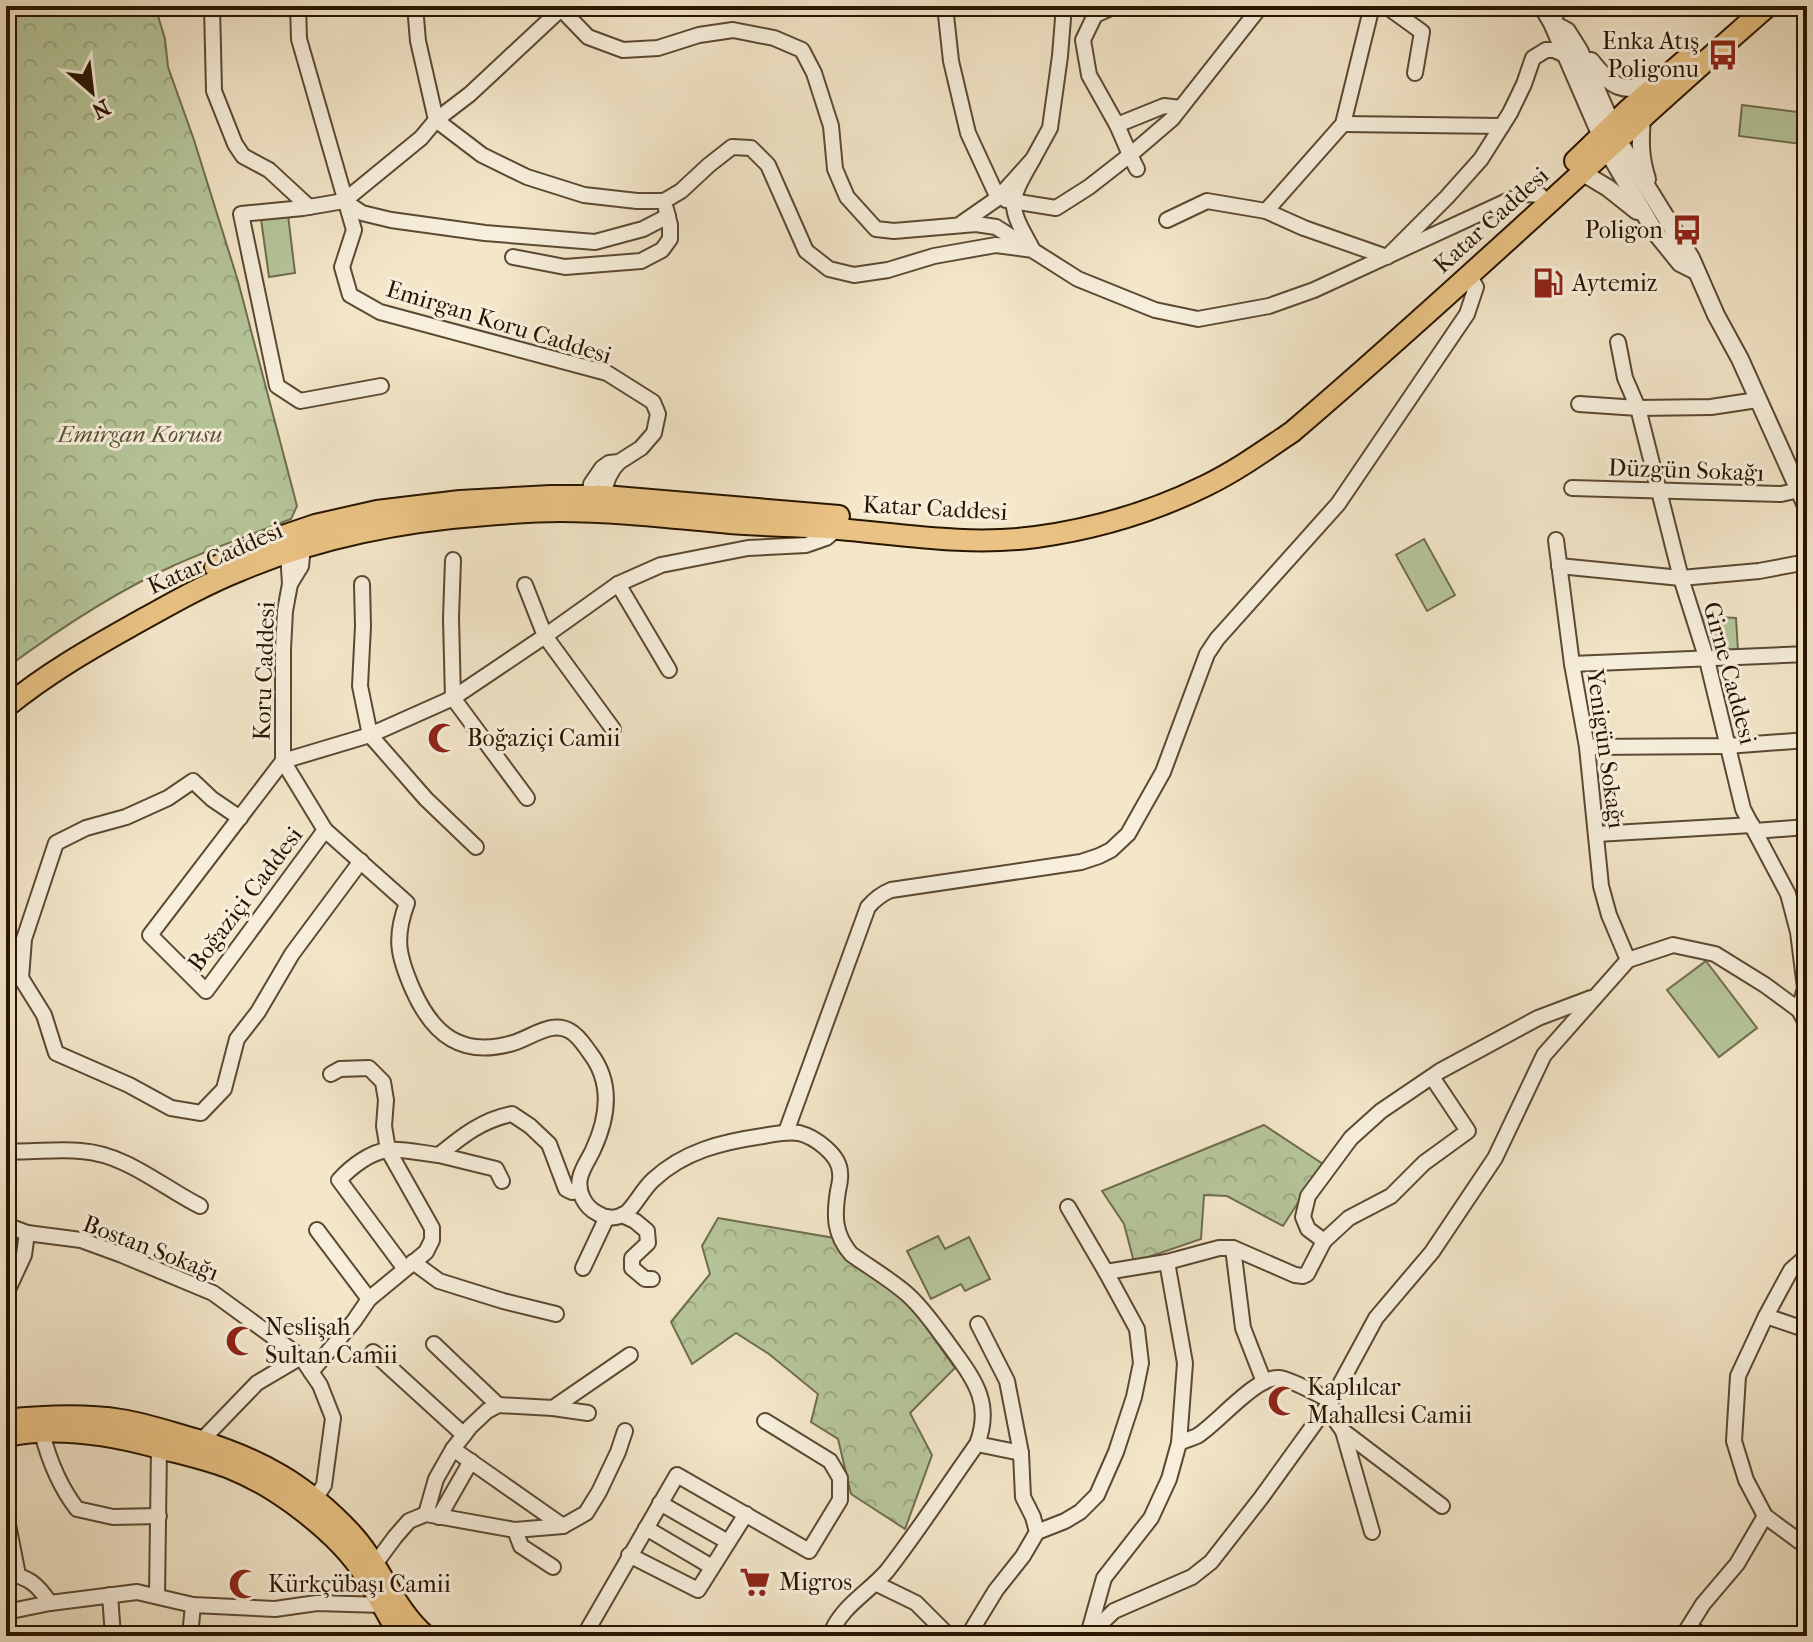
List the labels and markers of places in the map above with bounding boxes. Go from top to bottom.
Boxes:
place label: Enka Atış Poligonu [1602,27,1699,83]
bus stop icon: Enka Atış Poligonu [1706,38,1740,72]
bus stop icon: Poligon [1670,213,1704,247]
place label: Poligon [1585,216,1663,244]
fuel station icon: Aytemiz [1531,266,1565,300]
place label: Aytemiz [1571,269,1658,297]
mosque icon: Boğaziçi Camii [426,721,460,755]
place label: Boğaziçi Camii [467,724,620,753]
place label: Neslişah Sultan Camii [265,1313,398,1369]
mosque icon: Neslişah Sultan Camii [224,1324,258,1358]
place label: Kaplılcar Mahallesi Camii [1307,1373,1472,1429]
mosque icon: Kaplılcar Mahallesi Camii [1266,1384,1300,1418]
supermarket icon: Migros [738,1565,772,1599]
mosque icon: Kürkçübaşı Camii [227,1567,261,1601]
place label: Migros [779,1568,852,1596]
place label: Kürkçübaşı Camii [268,1570,451,1599]

